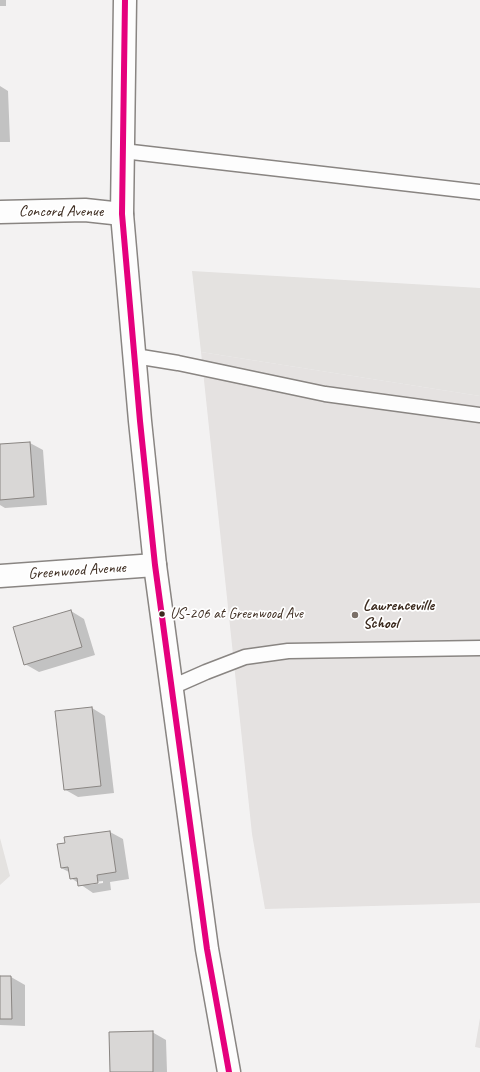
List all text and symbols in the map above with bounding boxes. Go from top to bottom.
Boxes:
street label: Concord Avenue [19,202,103,222]
street label: Greenwood Avenue [28,558,126,584]
place label: Lawrenceville School [363,596,434,634]
place label: US-206 at Greenwood Ave [170,605,303,623]
marker: US-206 at Greenwood Ave [157,609,167,619]
marker: Lawrenceville School [350,610,360,620]

